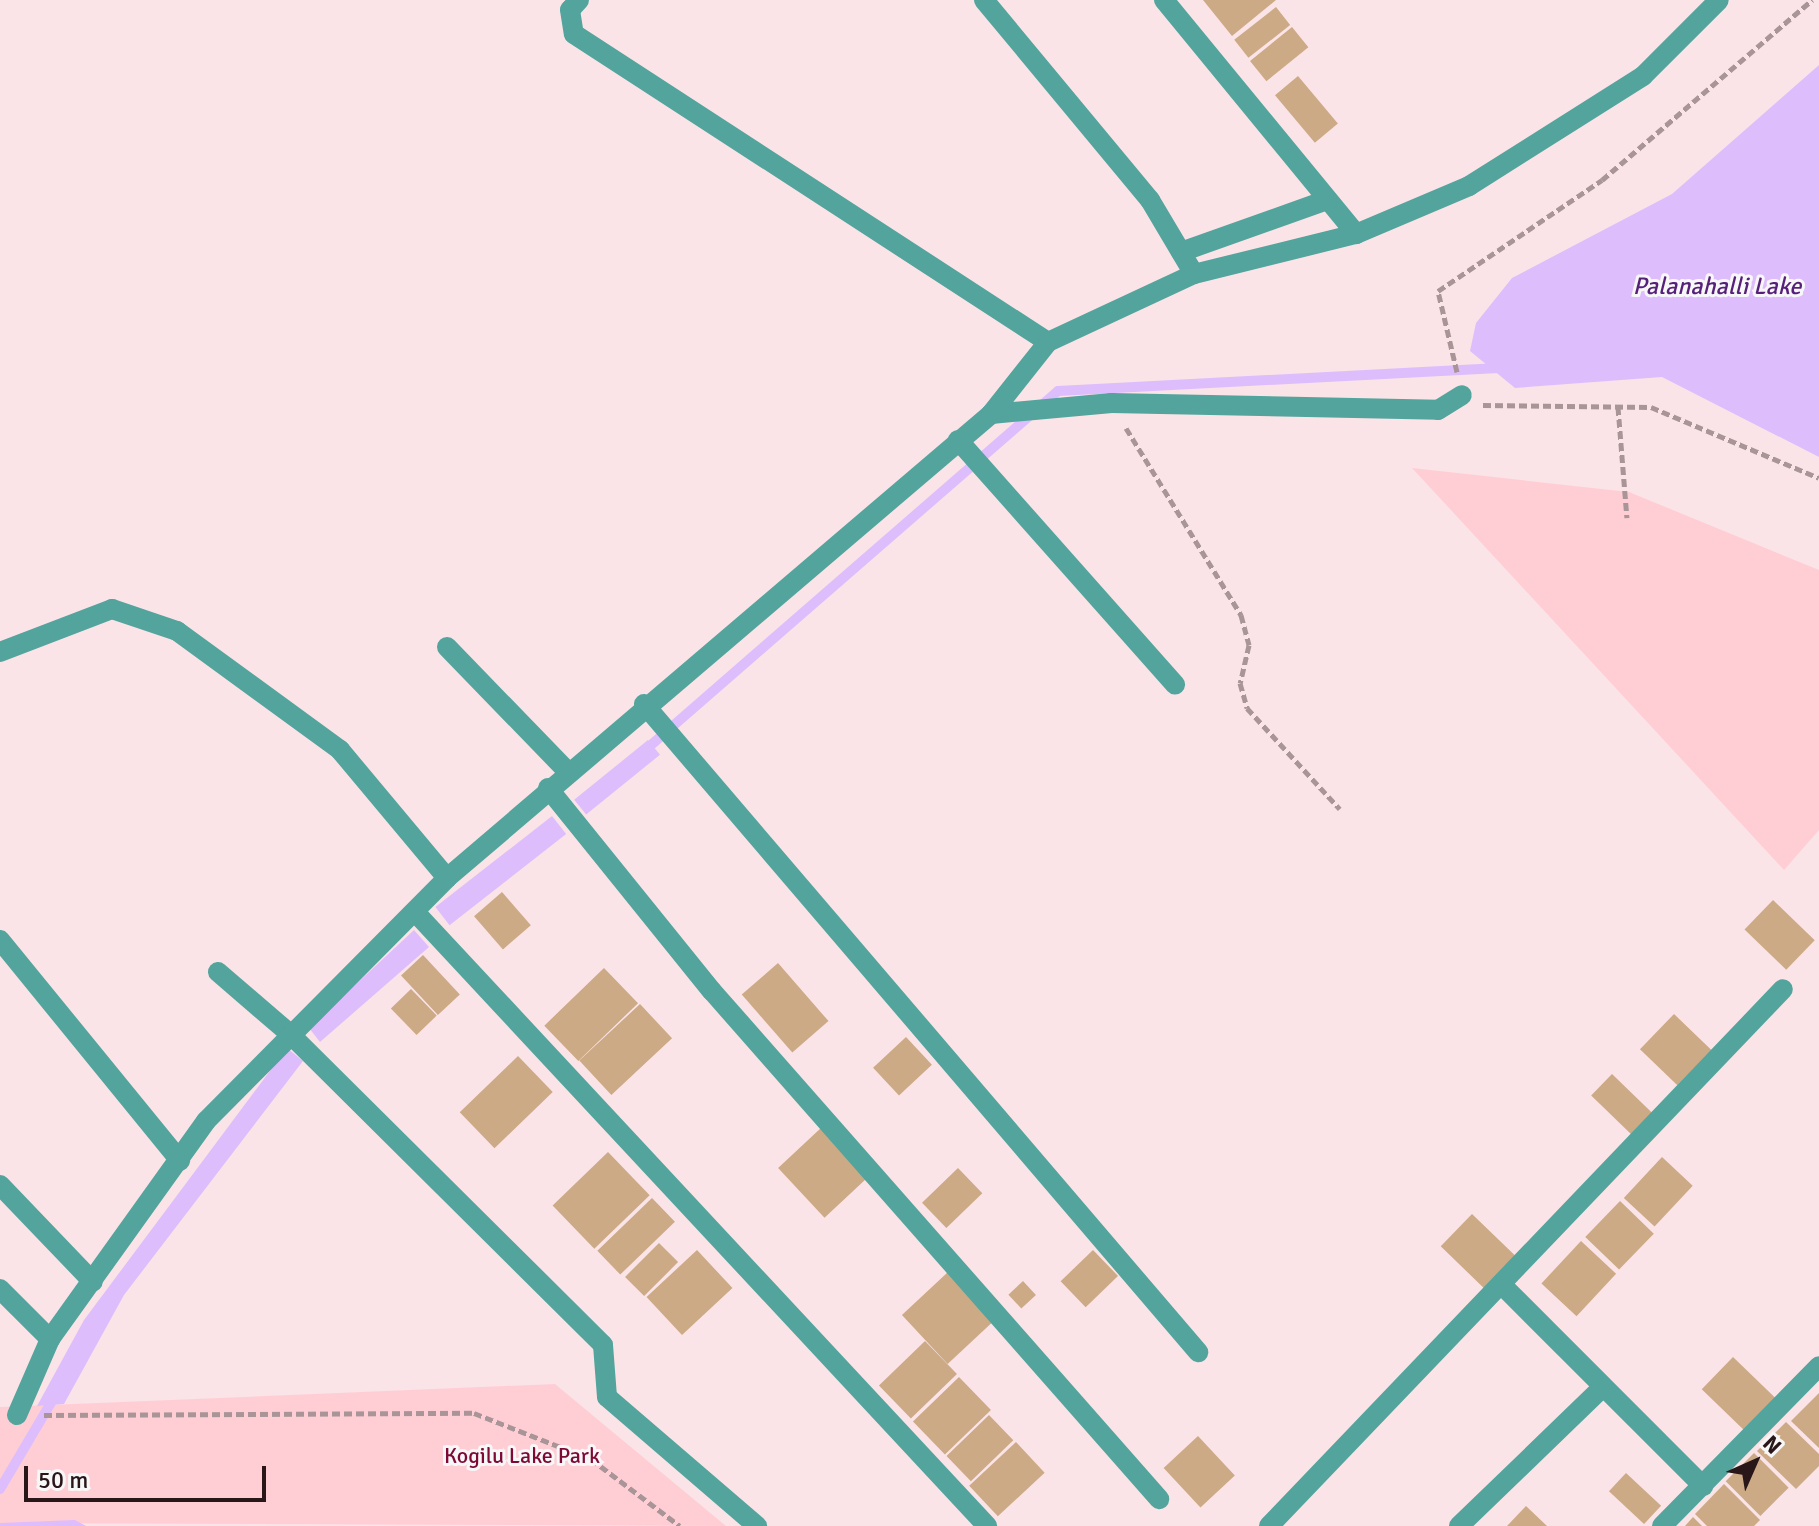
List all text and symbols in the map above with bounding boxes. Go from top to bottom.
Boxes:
water label: Palanahalli Lake [1633,273,1801,301]
north arrow [1715,1422,1795,1502]
text: N [1757,1430,1787,1460]
park label: Kogilu Lake Park [444,1443,600,1469]
scale bar [28,1450,270,1500]
text: 50 m [38,1465,88,1495]

